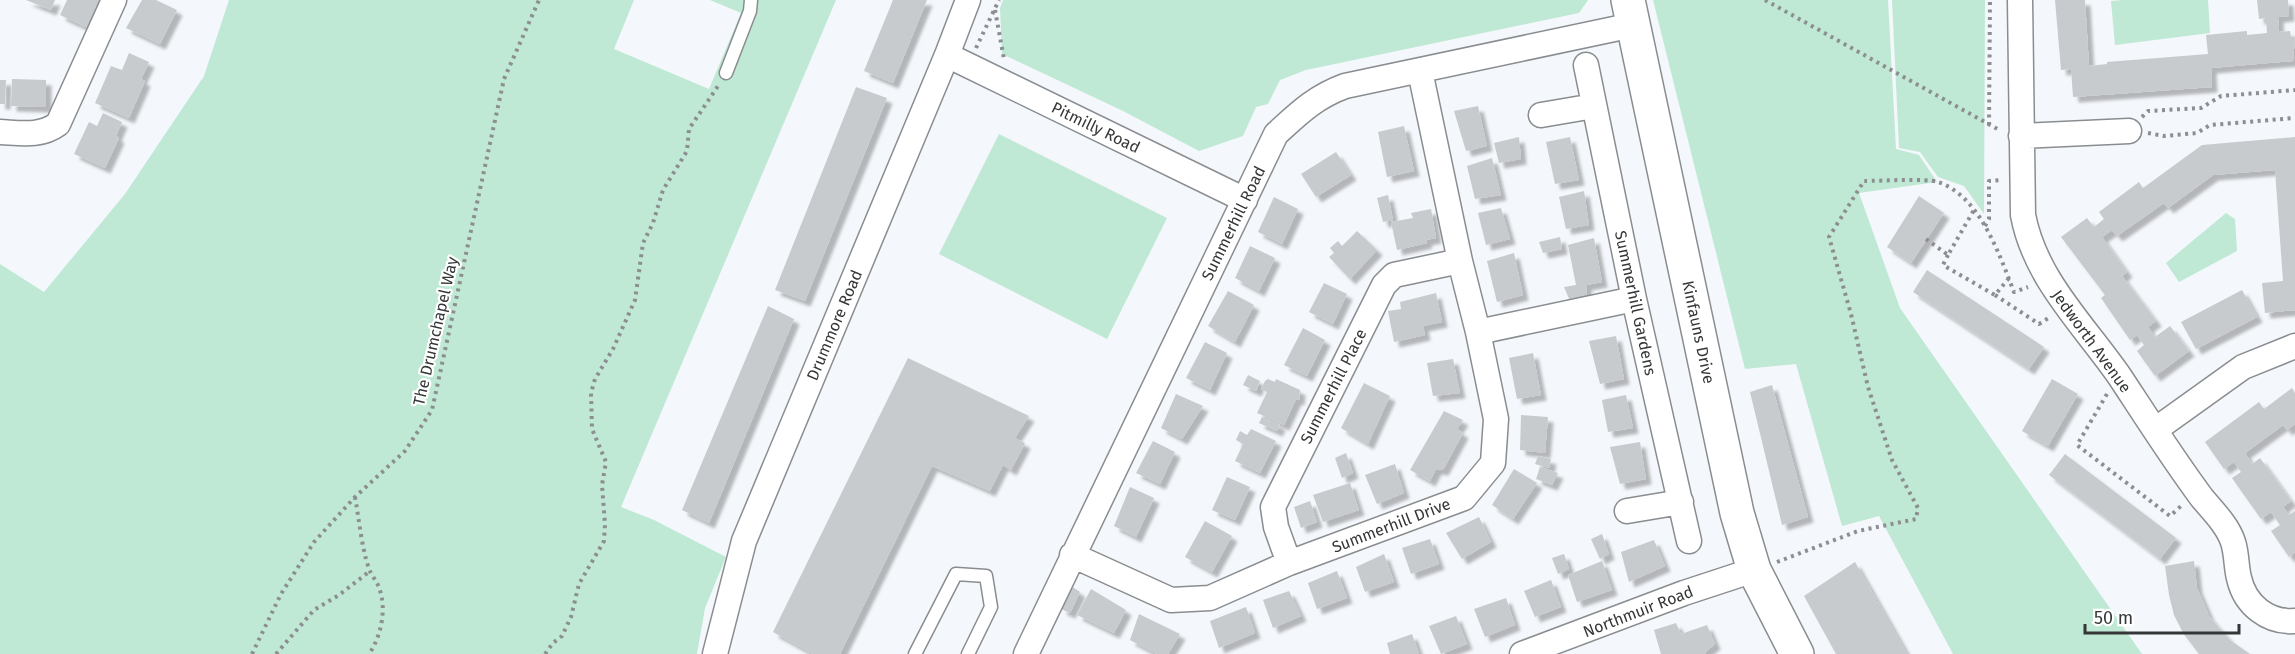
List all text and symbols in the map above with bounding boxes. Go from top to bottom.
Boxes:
street label: Pitmilly Road [1048,98,1143,157]
street label: Summerhill Road [1198,163,1269,283]
street label: Summerhill Gardens [1611,229,1660,377]
street label: The Drumchapel Way [409,255,462,407]
street label: Drummore Road [803,267,866,383]
street label: Kinfauns Drive [1678,279,1719,385]
street label: Jedworth Avenue [2048,286,2135,396]
street label: Summerhill Place [1296,326,1371,447]
street label: Summerhill Drive [1329,494,1453,557]
street label: Northmuir Road [1580,582,1696,641]
scale bar [2085,597,2240,635]
text: 50 m [2094,607,2133,629]

